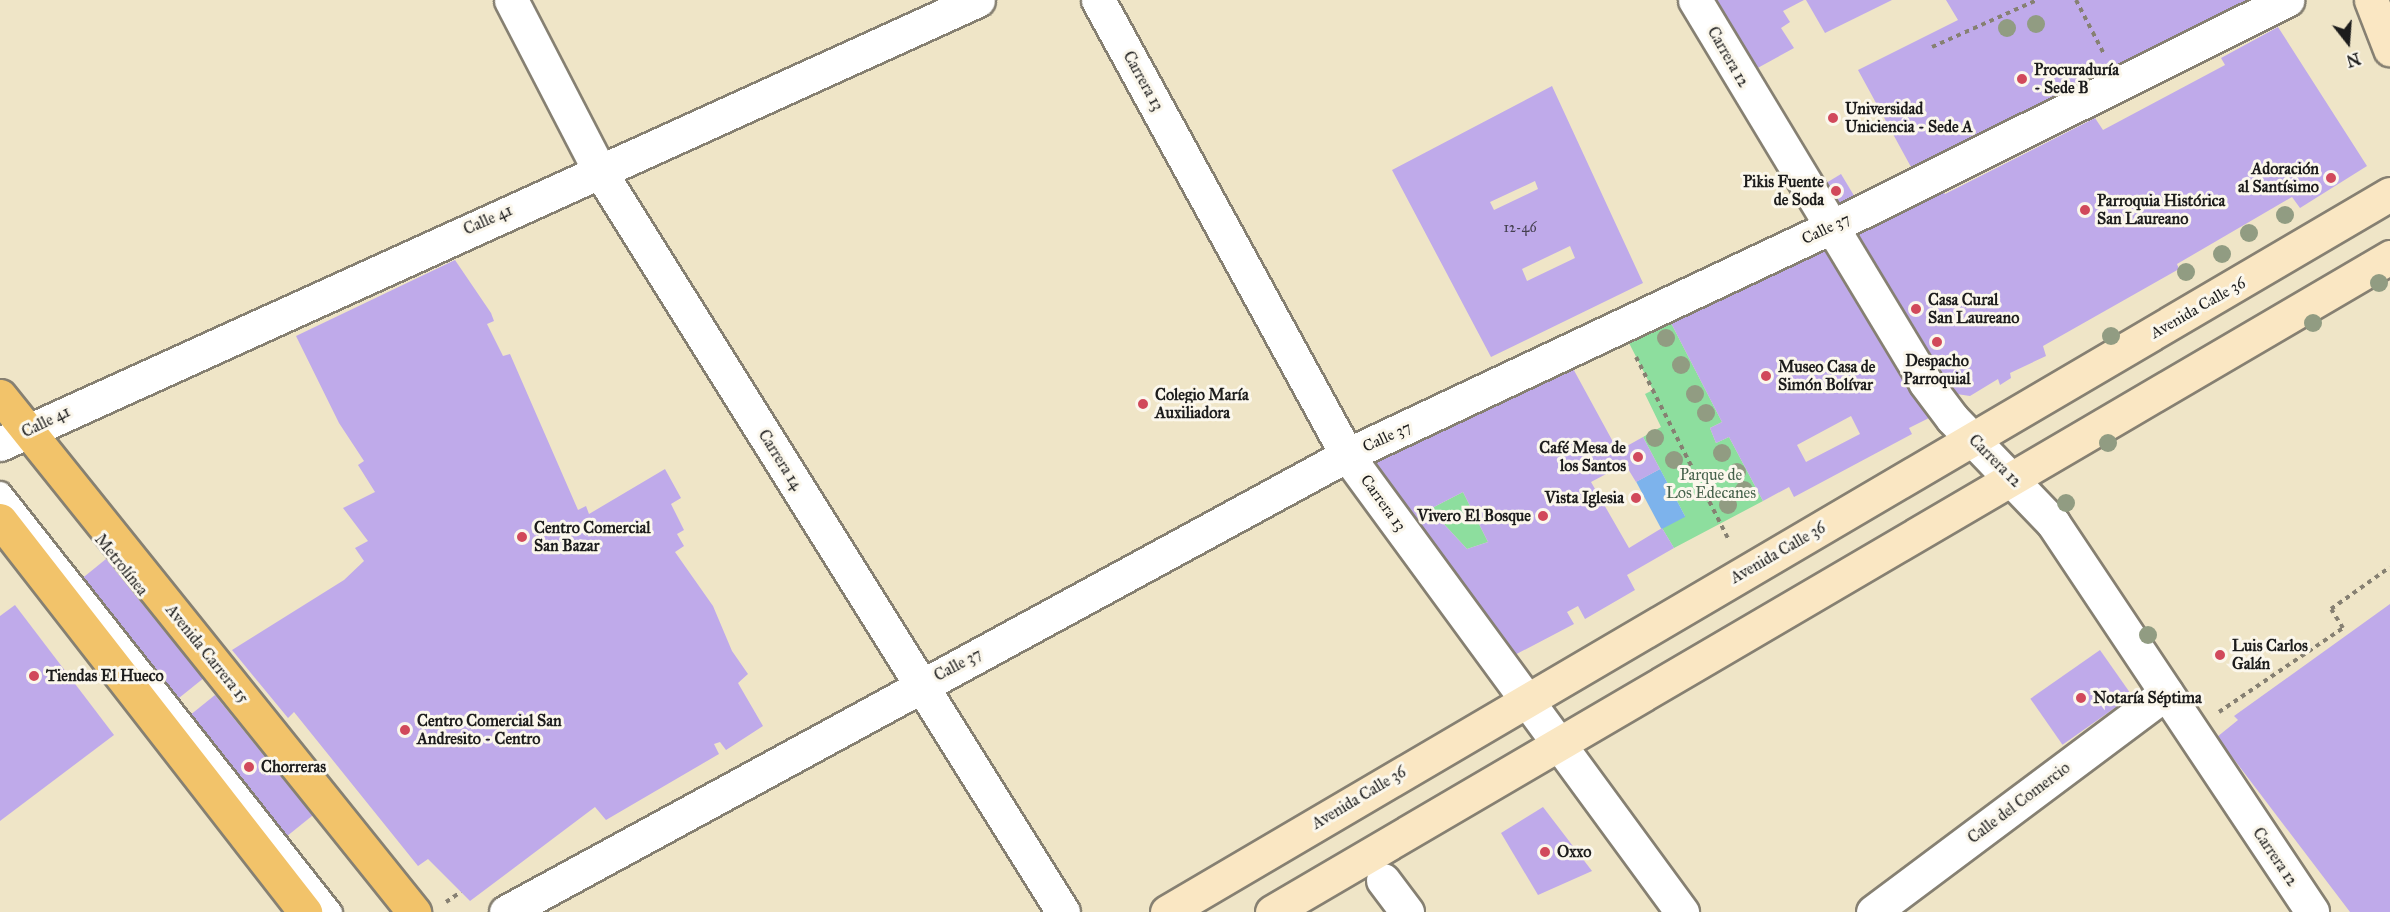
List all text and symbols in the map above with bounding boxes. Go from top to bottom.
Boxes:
north arrow [2318,12,2378,72]
street label: Carrera 12 [1703,23,1753,91]
street label: Carrera 13 [1119,48,1167,114]
text: N [2344,49,2363,71]
place label: Procuraduría - Sede B [2034,60,2119,98]
marker: Procuraduría - Sede B [2015,72,2029,86]
place label: Universidad Uniciencia - Sede A [1845,99,1973,137]
marker: Universidad Uniciencia - Sede A [1826,111,1840,125]
place label: Adoración al Santísimo [2238,159,2319,197]
marker: Adoración al Santísimo [2324,171,2338,185]
place label: Pikis Fuente de Soda [1743,172,1824,210]
marker: Pikis Fuente de Soda [1829,184,1843,198]
place label: Parroquia Histórica San Laureano [2097,191,2225,229]
street label: Calle 41 [461,201,515,239]
marker: Parroquia Histórica San Laureano [2078,203,2092,217]
street label: Calle 37 [1799,209,1853,249]
house number: 12-46 [1503,220,1537,236]
street label: Avenida Calle 36 [2147,273,2249,343]
place label: Casa Cural San Laureano [1928,290,2019,328]
marker: Casa Cural San Laureano [1909,302,1923,316]
marker: Despacho Parroquial [1930,335,1944,349]
place label: Despacho Parroquial [1903,351,1971,389]
place label: Museo Casa de Simón Bolívar [1778,357,1875,395]
marker: Museo Casa de Simón Bolívar [1759,369,1773,383]
place label: Colegio María Auxiliadora [1155,385,1249,423]
marker: Colegio María Auxiliadora [1136,397,1150,411]
street label: Calle 41 [19,402,73,442]
street label: Calle 37 [1360,417,1414,457]
street label: Carrera 14 [754,426,806,494]
street label: Carrera 12 [1965,431,2025,491]
place label: Café Mesa de los Santos [1539,438,1626,476]
marker: Café Mesa de los Santos [1631,450,1645,464]
park label: Parque de Los Edecanes [1666,465,1756,503]
street label: Carrera 13 [1356,471,1410,535]
place label: Vista Iglesia [1545,488,1624,508]
marker: Vista Iglesia [1629,491,1643,505]
place label: Vivero El Bosque [1417,506,1531,526]
marker: Vivero El Bosque [1536,509,1550,523]
place label: Centro Comercial San Bazar [534,518,651,556]
street label: Avenida Calle 36 [1727,518,1829,588]
street label: Metrolínea [90,530,152,600]
marker: Centro Comercial San Bazar [515,530,529,544]
street label: Avenida Carrera 15 [161,601,253,707]
place label: Luis Carlos Galán [2232,636,2308,674]
street label: Calle 37 [931,644,985,686]
marker: Luis Carlos Galán [2213,648,2227,662]
place label: Tiendas El Hueco [46,666,164,686]
marker: Tiendas El Hueco [27,669,41,683]
place label: Notaría Séptima [2093,688,2202,708]
marker: Notaría Séptima [2074,691,2088,705]
place label: Centro Comercial San Andresito - Centro [417,711,562,749]
marker: Centro Comercial San Andresito - Centro [398,723,412,737]
place label: Chorreras [261,757,326,777]
street label: Calle del Comercio [1964,758,2074,848]
marker: Chorreras [242,760,256,774]
street label: Avenida Calle 36 [1308,762,1410,834]
street label: Carrera 12 [2248,824,2302,890]
place label: Oxxo [1557,842,1591,862]
marker: Oxxo [1538,845,1552,859]

